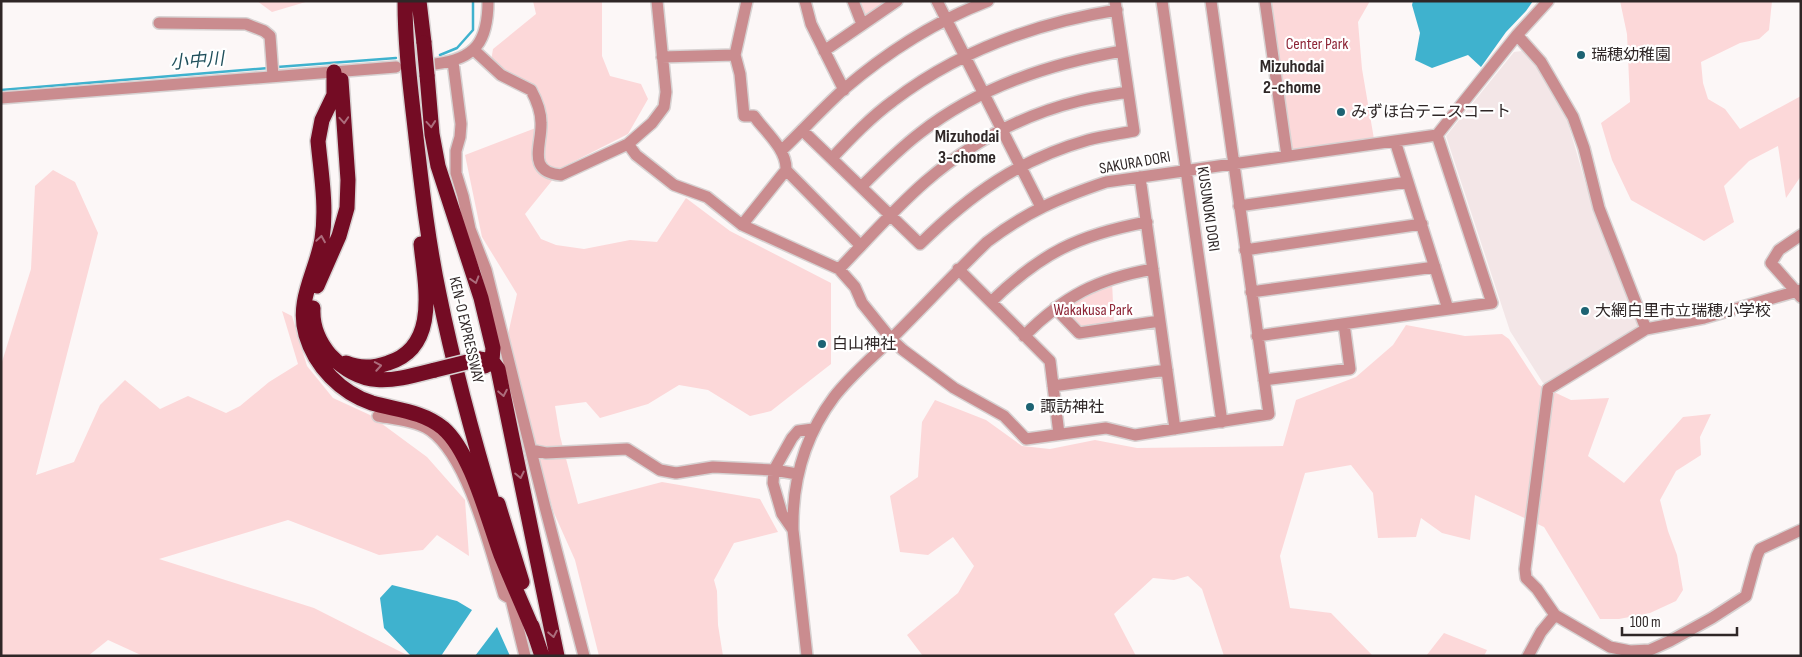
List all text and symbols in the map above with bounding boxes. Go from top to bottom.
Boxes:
park label: Center Park [1286,35,1348,54]
place label: 瑞穂幼稚園 [1591,46,1671,65]
water label: 小中川 [169,48,227,74]
marker: 瑞穂幼稚園 [1575,49,1587,61]
district label: Mizuhodai 2-chome [1260,56,1324,98]
place label: みずほ台テニスコート [1351,103,1511,122]
marker: みずほ台テニスコート [1335,106,1347,118]
one-way arrow [338,116,349,124]
one-way arrow [425,120,436,128]
district label: Mizuhodai 3-chome [935,126,999,168]
street label: SAKURA DORI [1098,147,1172,179]
street label: KUSUNOKI DORI [1193,165,1223,253]
one-way arrow [316,235,326,243]
street label: KEN-O EXPRESSWAY [445,275,488,385]
one-way arrow [470,275,480,283]
park label: Wakakusa Park [1053,301,1133,320]
place label: 大網白里市立瑞穂小学校 [1595,302,1771,321]
marker: 大網白里市立瑞穂小学校 [1579,305,1591,317]
place label: 白山神社 [832,335,896,354]
marker: 白山神社 [816,338,828,350]
one-way arrow [373,361,382,371]
one-way arrow [497,388,508,397]
place label: 諏訪神社 [1040,398,1104,417]
marker: 諏訪神社 [1024,401,1036,413]
one-way arrow [514,470,525,479]
scale bar [1622,604,1737,636]
text: 100 m [1630,613,1661,632]
one-way arrow [547,629,558,638]

